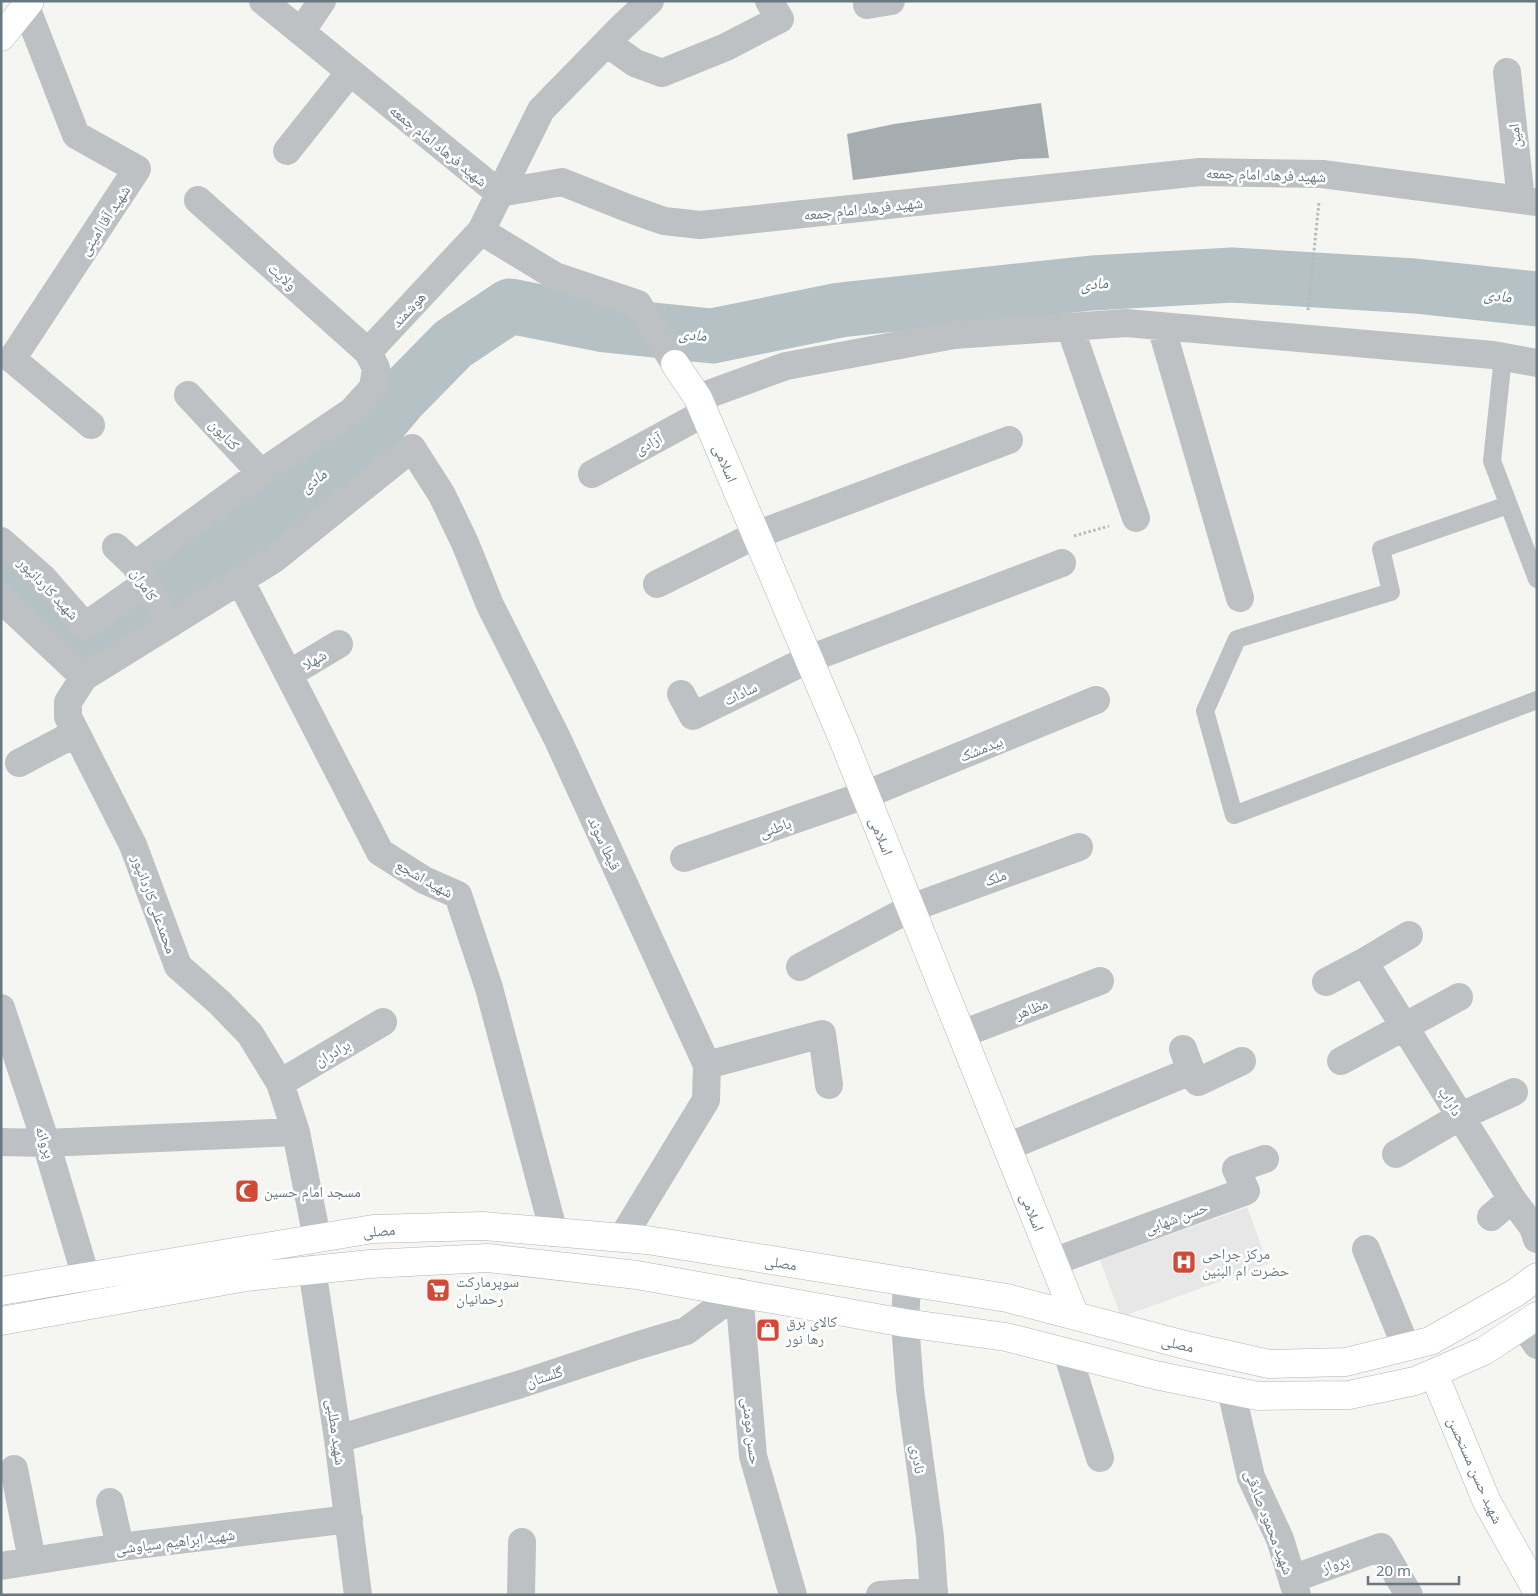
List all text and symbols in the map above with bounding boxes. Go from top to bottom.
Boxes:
street label: شهید فرهاد امام جمعه [385,99,492,191]
street label: امین [1503,123,1526,149]
street label: شهید فرهاد امام جمعه [1206,162,1326,187]
street label: شهید آقا امینی [74,181,135,260]
street label: شهید فرهاد امام جمعه [802,192,924,225]
street label: ولایت [264,258,302,294]
water label: مادی [1079,271,1110,295]
water label: مادی [1483,283,1514,307]
street label: هوشمند [386,287,430,331]
water label: مادی [678,322,709,346]
street label: کتایون [205,414,245,455]
street label: آزادی [631,427,667,459]
street label: اسلامی [708,441,743,486]
water label: مادی [295,462,331,497]
street label: شهید کاردانپور [13,552,84,624]
street label: کامران [126,564,163,605]
street label: شهلا [298,644,330,674]
street label: سادات [720,676,760,710]
street label: بیدمشک [956,730,1006,766]
street label: باطنی [756,812,794,843]
street label: قیطا سوند [584,813,626,873]
street label: اسلامی [864,814,899,859]
street label: محمدعلی کاردانپور [127,851,182,957]
street label: شهید اشجع [392,854,457,903]
street label: ملک [981,864,1009,890]
street label: مظاهر [1011,993,1050,1024]
street label: برادران [310,1034,354,1071]
street label: داراب [1434,1083,1468,1119]
street label: پروانه [31,1123,61,1161]
mosque icon: مسجد امام حسین [234,1178,260,1204]
place label: مسجد امام حسین [264,1181,361,1202]
street label: اسلامی [1015,1190,1050,1235]
street label: حسن شهابی [1142,1196,1211,1239]
street label: مصلی [362,1219,396,1242]
place label: مرکز جراحی حضرت ام البنین [1202,1243,1290,1281]
hospital icon: مرکز جراحی حضرت ام البنین [1171,1249,1197,1275]
street label: مصلی [763,1250,799,1275]
place label: سوپرمارکت رحمانیان [456,1271,519,1309]
supermarket icon: سوپرمارکت رحمانیان [425,1277,451,1303]
place label: کالای برق رها نور [785,1311,837,1348]
shop icon: کالای برق رها نور [755,1317,781,1343]
street label: مصلی [1160,1329,1196,1358]
street label: گلستان [523,1361,566,1392]
street label: حسن مومنی [737,1396,766,1466]
street label: شهید مطلبی [321,1398,352,1467]
street label: شهید حسن مستحسن [1443,1413,1509,1527]
street label: نادری [906,1443,931,1475]
street label: شهید محمود صادقی [1240,1467,1299,1578]
street label: شهید ابراهیم سیاوشی [114,1524,236,1559]
street label: پرواز [1318,1549,1351,1578]
scale bar [1368,1554,1459,1586]
text: 20 m [1376,1560,1411,1580]

